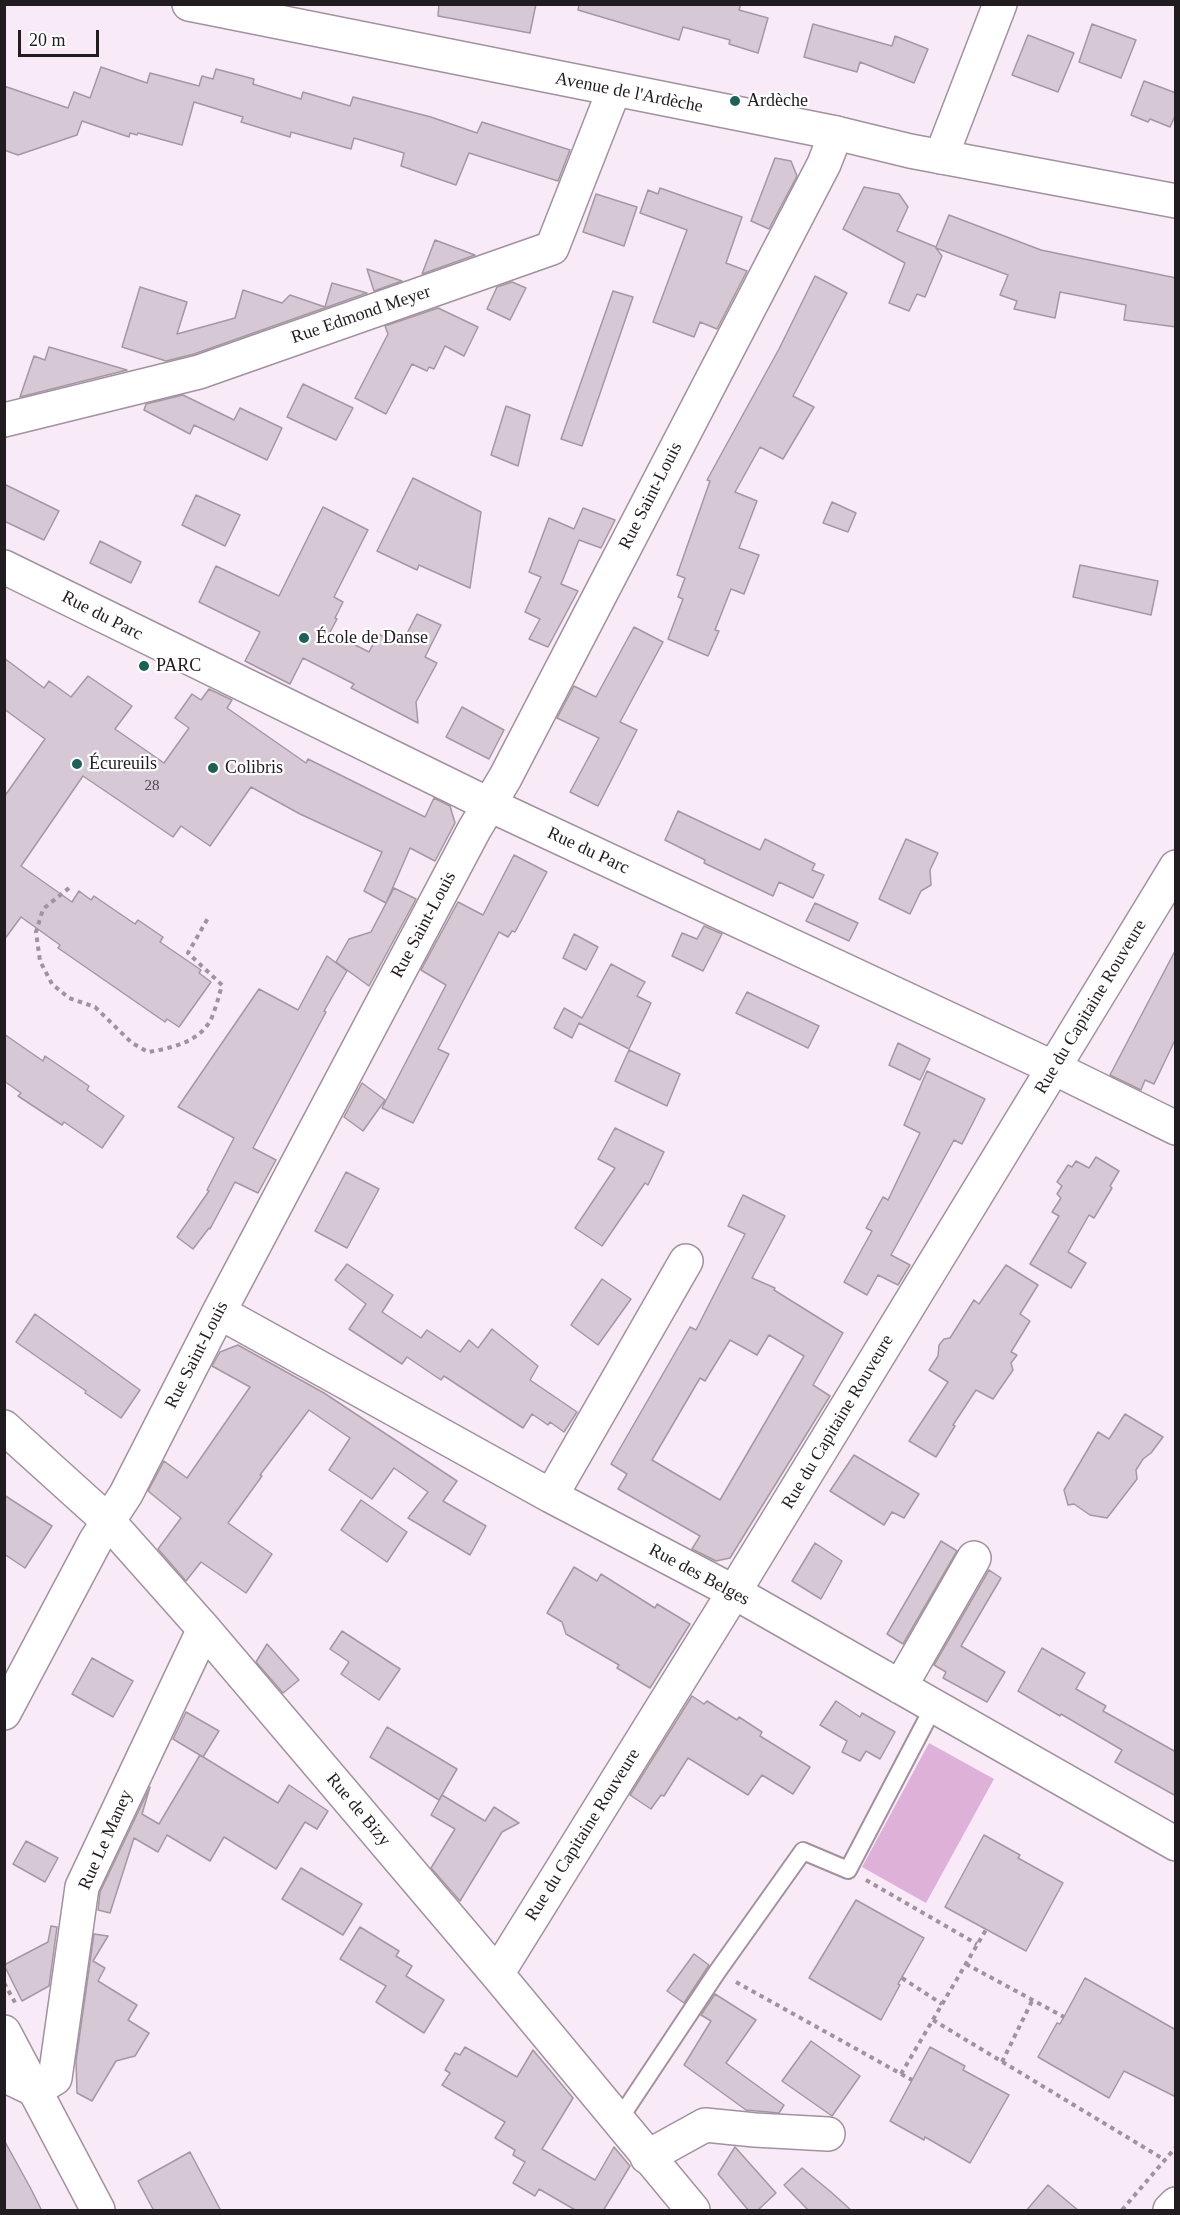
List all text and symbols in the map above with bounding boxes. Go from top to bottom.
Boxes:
scale bar [21,18,102,56]
text: 20 m [29,30,66,50]
street label: Avenue de l'Ardèche [553,68,705,118]
place label: Ardèche [747,90,808,112]
marker: Ardèche [728,94,742,108]
street label: Rue Edmond Meyer [288,281,434,349]
street label: Rue Saint-Louis [615,439,687,553]
street label: Rue du Parc [58,586,146,646]
place label: École de Danse [316,627,428,649]
marker: École de Danse [297,631,311,645]
place label: PARC [156,655,201,677]
marker: PARC [137,659,151,673]
place label: Écureuils [89,753,157,775]
marker: Écureuils [70,757,84,771]
place label: Colibris [225,757,283,779]
marker: Colibris [206,761,220,775]
house number: 28 [144,777,160,795]
street label: Rue du Parc [544,823,632,879]
street label: Rue Saint-Louis [387,868,461,982]
street label: Rue du Capitaine Rouveure [1030,916,1152,1098]
street label: Rue Saint-Louis [161,1298,233,1412]
street label: Rue du Capitaine Rouveure [777,1331,899,1513]
street label: Rue des Belges [645,1539,753,1611]
street label: Rue du Capitaine Rouveure [521,1745,645,1925]
street label: Rue de Bizy [321,1769,395,1851]
street label: Rue Le Maney [74,1787,138,1893]

